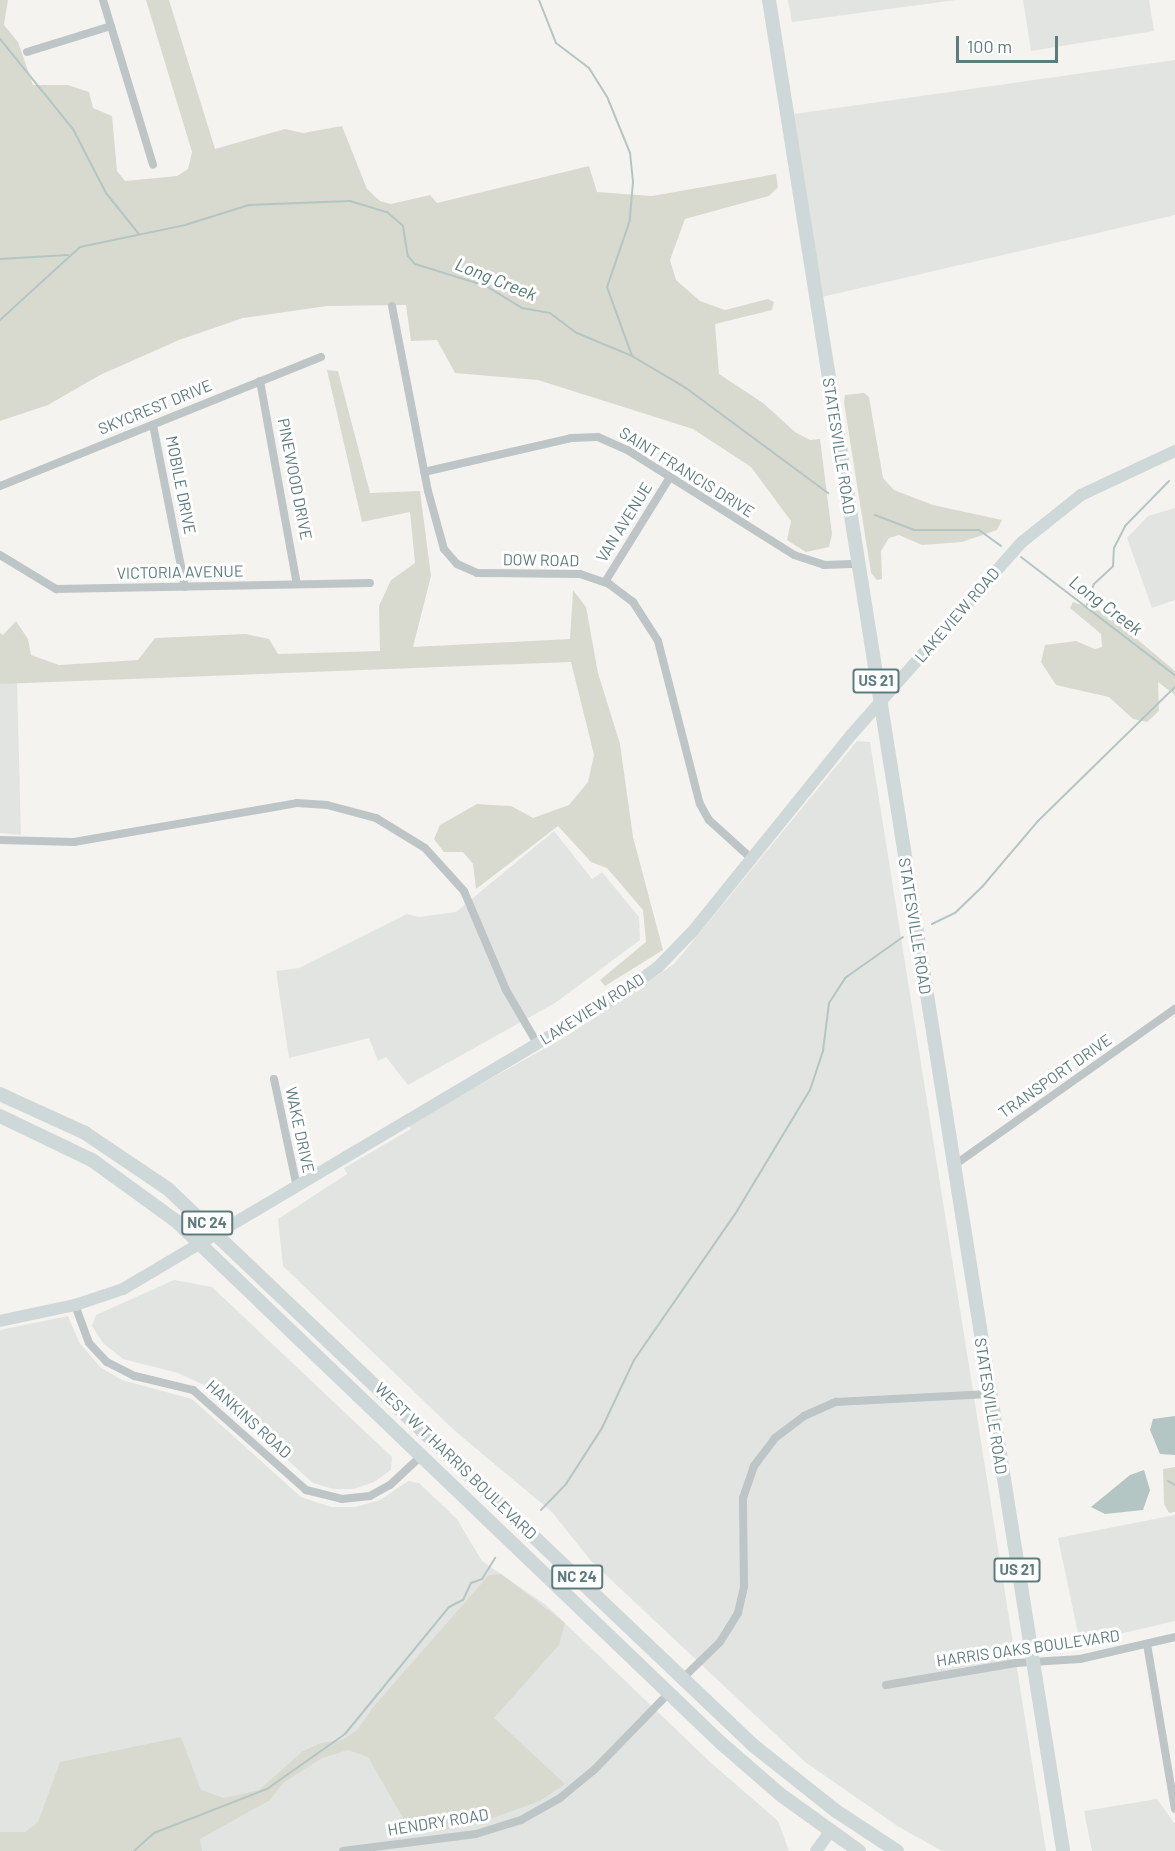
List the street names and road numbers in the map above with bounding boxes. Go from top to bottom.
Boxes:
street label: SKYCREST DRIVE [95,375,215,439]
street label: STATESVILLE ROAD [819,376,859,516]
street label: PINEWOOD DRIVE [274,417,316,541]
street label: SAINT FRANCIS DRIVE [616,423,758,521]
street label: MOBILE DRIVE [162,434,200,536]
street label: VAN AVENUE [592,479,656,565]
street label: DOW ROAD [503,550,579,570]
street label: VICTORIA AVENUE [116,561,244,583]
street label: LAKEVIEW ROAD [911,564,1003,666]
road number: US 21 [852,669,900,693]
street label: STATESVILLE ROAD [895,856,935,996]
street label: LAKEVIEW ROAD [536,969,648,1049]
street label: TRANSPORT DRIVE [995,1030,1115,1122]
street label: WAKE DRIVE [281,1085,319,1175]
road number: NC 24 [180,1211,234,1235]
street label: STATESVILLE ROAD [971,1336,1011,1476]
street label: HANKINS ROAD [203,1376,295,1462]
street label: WEST W T HARRIS BOULEVARD [371,1379,541,1543]
road number: US 21 [993,1558,1041,1582]
road number: NC 24 [550,1565,604,1589]
street label: HARRIS OAKS BOULEVARD [935,1626,1121,1670]
street label: HENDRY ROAD [386,1805,490,1839]

